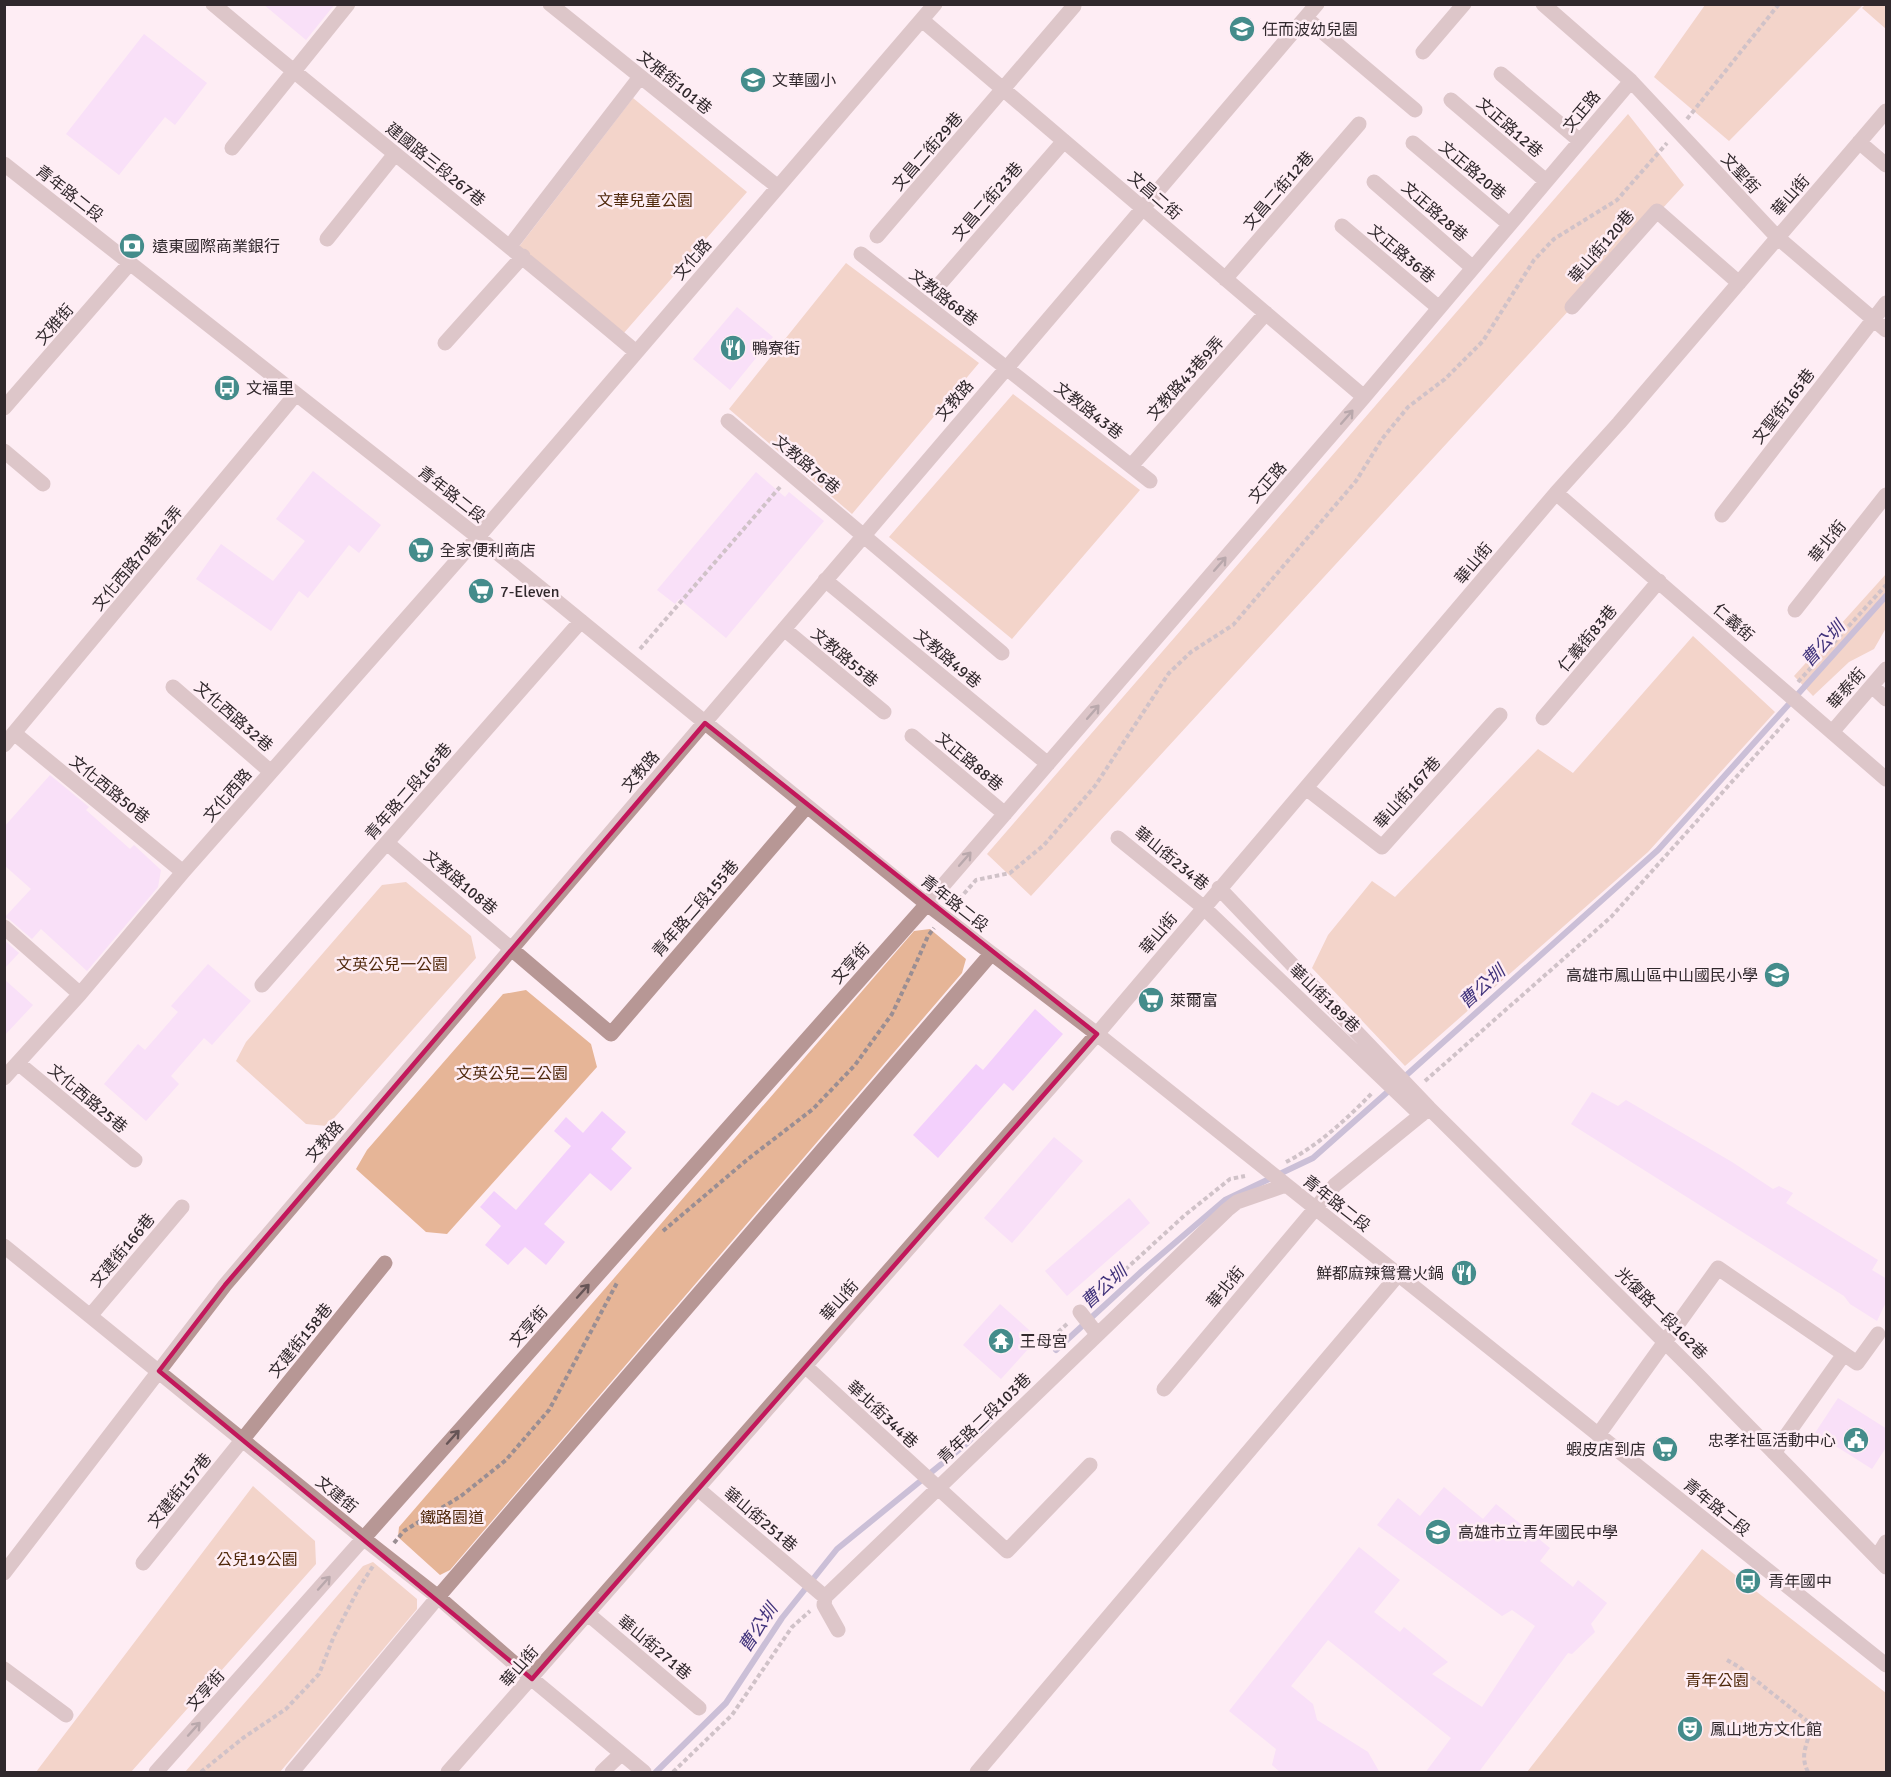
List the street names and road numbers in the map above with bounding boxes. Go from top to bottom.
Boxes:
street label: 文雅街101巷 [633,47,716,119]
street label: 文正路 [1559,87,1605,136]
street label: 文正路12巷 [1472,94,1547,162]
street label: 文昌二街29巷 [888,108,967,195]
street label: 建國路三段267巷 [382,119,489,211]
street label: 文正路20巷 [1435,137,1510,205]
street label: 文昌二街12巷 [1239,147,1318,234]
street label: 文聖街 [1717,149,1764,198]
street label: 文昌二街23巷 [948,158,1027,245]
street label: 青年路二段 [32,161,107,226]
street label: 文昌二街 [1124,167,1185,224]
street label: 華山街 [1767,171,1814,220]
street label: 文正路28巷 [1397,178,1472,246]
street label: 華山街120巷 [1565,206,1639,287]
street label: 文正路36巷 [1364,220,1439,288]
street label: 文化路 [669,235,716,284]
street label: 文教路68巷 [905,265,982,331]
street label: 文雅街 [31,300,78,349]
street label: 文教路43巷9弄 [1143,333,1229,425]
street label: 文聖街165巷 [1748,365,1819,448]
street label: 文教路 [931,376,978,425]
street label: 文教路43巷 [1050,378,1127,444]
street label: 文教路76巷 [769,431,844,499]
street label: 文正路 [1244,458,1291,507]
street label: 青年路二段 [414,462,489,527]
street label: 文化西路70巷12弄 [88,502,187,615]
street label: 華北街 [1805,517,1851,567]
street label: 華山街 [1451,539,1497,588]
street label: 仁義街 [1709,599,1758,646]
street label: 仁義街83巷 [1554,601,1622,676]
street label: 文教路55巷 [807,624,882,692]
street label: 文教路49巷 [910,625,985,693]
street label: 華泰街 [1823,664,1870,713]
street label: 文化西路32巷 [190,677,277,756]
street label: 文正路88巷 [932,728,1007,796]
street label: 青年路二段165巷 [361,739,456,844]
street label: 文教路 [617,747,664,796]
street label: 文化西路50巷 [65,751,153,828]
street label: 華山街167巷 [1370,753,1445,833]
street label: 文化西路 [199,765,256,826]
street label: 華山街234巷 [1130,823,1213,895]
street label: 文教路108巷 [419,846,501,919]
street label: 青年路二段155巷 [648,856,743,961]
street label: 青年路二段 [917,871,992,936]
street label: 華山街 [1136,909,1182,958]
street label: 文享街 [827,939,874,988]
street label: 華山街189巷 [1285,960,1364,1037]
street label: 文化西路25巷 [44,1060,131,1138]
street label: 文教路 [301,1117,348,1166]
street label: 青年路二段 [1299,1171,1374,1236]
street label: 文建街166巷 [86,1210,159,1292]
street label: 華北街 [1203,1263,1249,1312]
street label: 光復路一段162巷 [1611,1264,1711,1364]
street label: 華山街 [816,1276,863,1325]
street label: 文建街158巷 [265,1299,337,1382]
street label: 文享街 [505,1302,552,1351]
street label: 青年路二段103巷 [934,1369,1035,1468]
street label: 華北街344巷 [843,1377,922,1453]
street label: 文建街157巷 [144,1449,216,1532]
street label: 文建街 [311,1472,361,1518]
street label: 青年路二段 [1679,1475,1754,1541]
street label: 華山街251巷 [719,1483,801,1556]
street label: 華山街271巷 [613,1611,695,1684]
street label: 華山街 [496,1642,543,1691]
street label: 文享街 [182,1666,229,1715]

